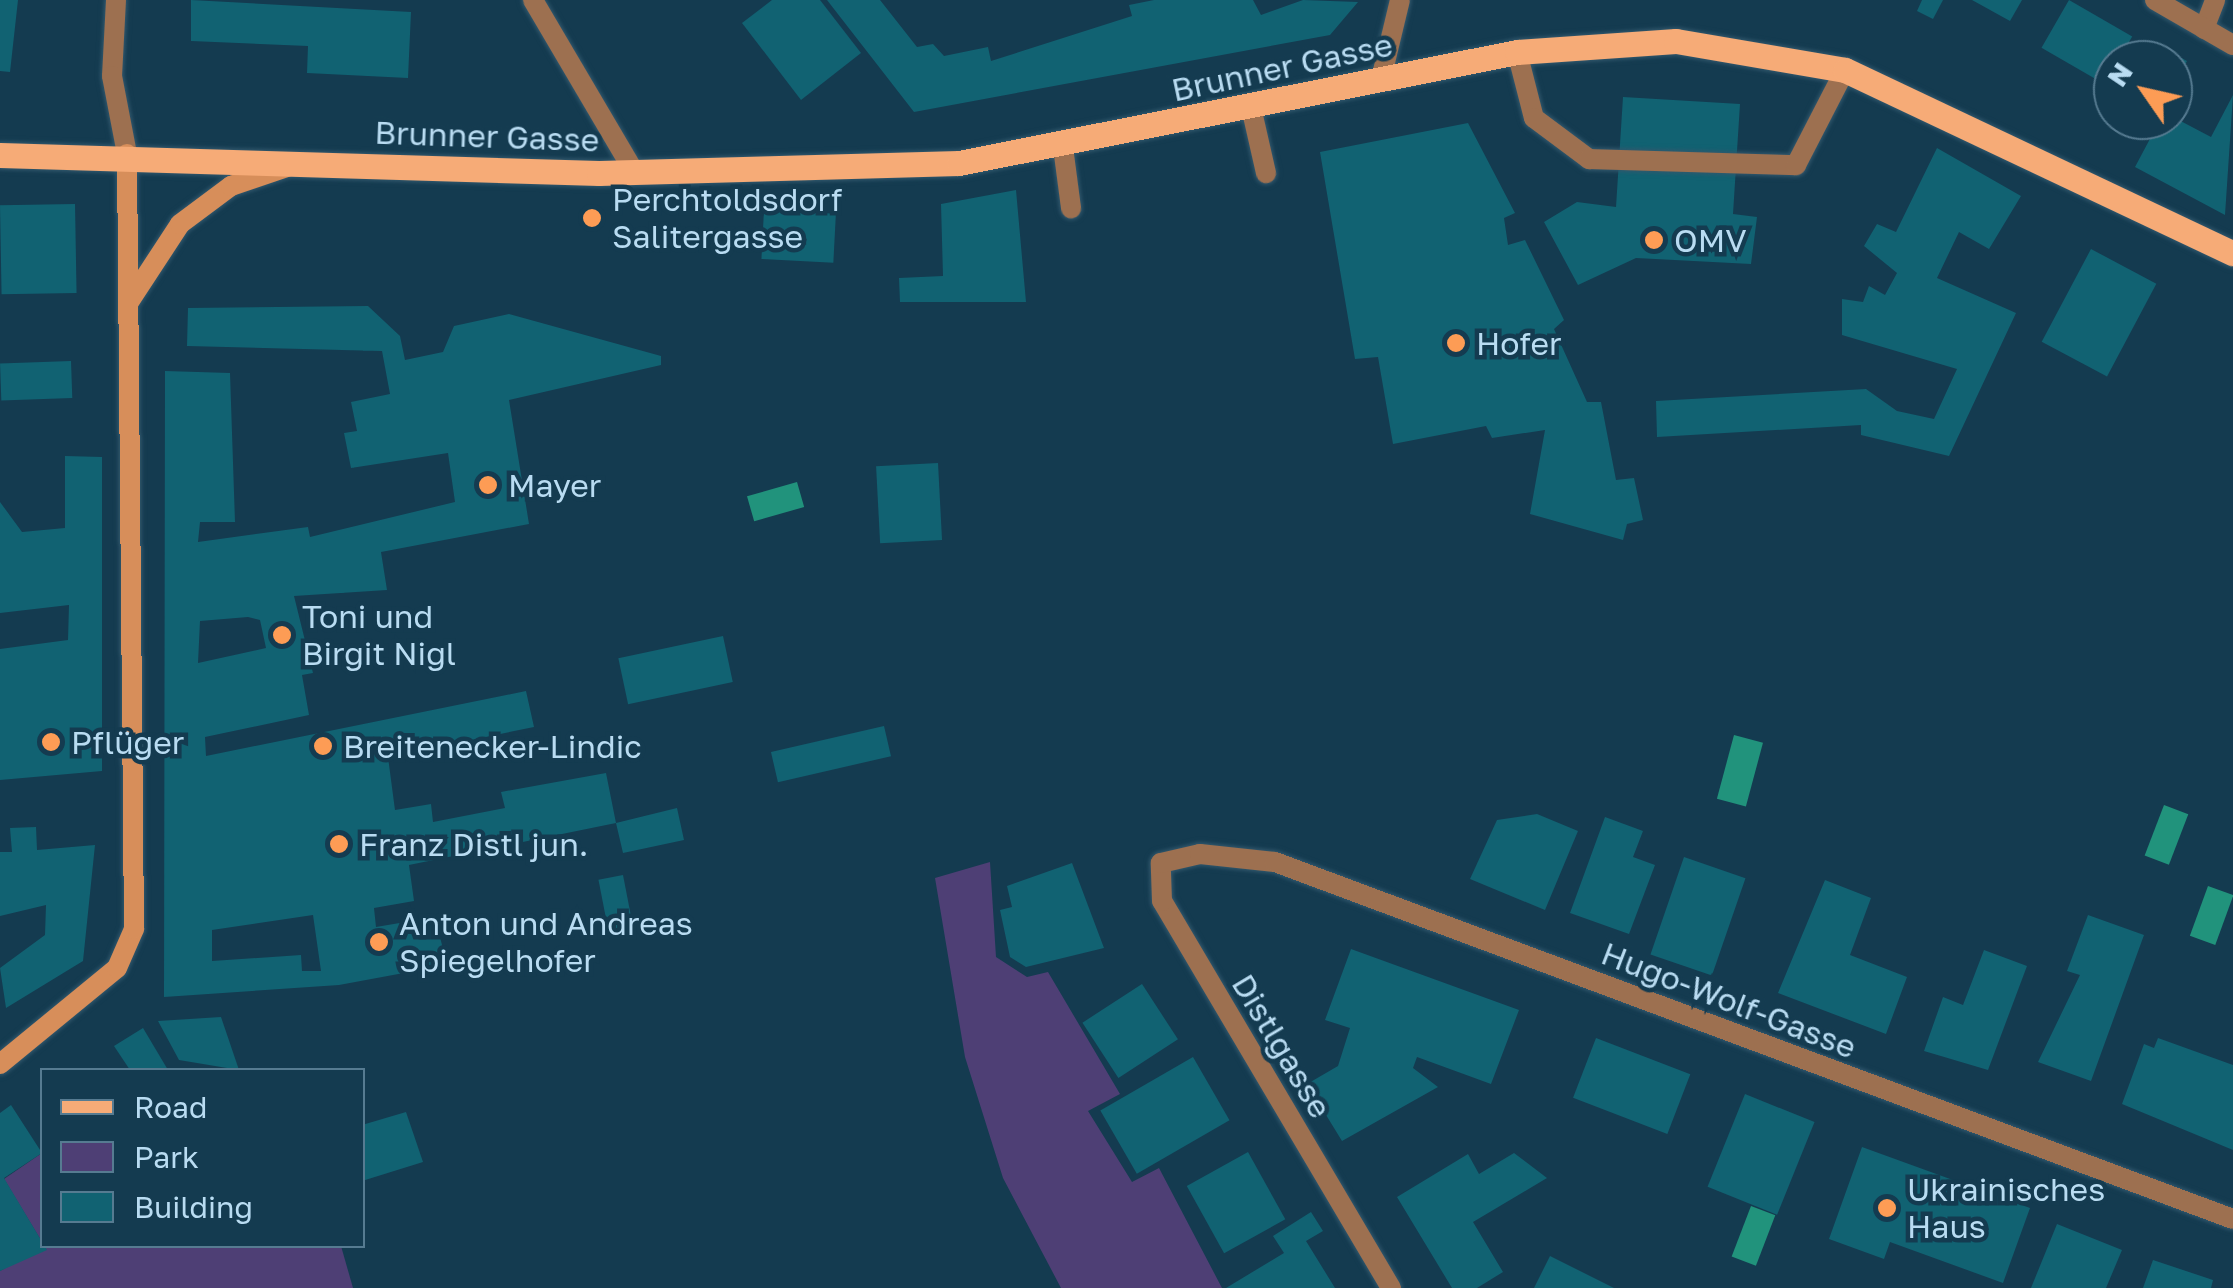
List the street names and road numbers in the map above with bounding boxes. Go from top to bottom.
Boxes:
street label: Brunner Gasse [1168,25,1396,109]
street label: Brunner Gasse [374,113,600,159]
street label: Hugo-Wolf-Gasse [1596,934,1862,1066]
street label: Distlgasse [1224,967,1340,1125]

